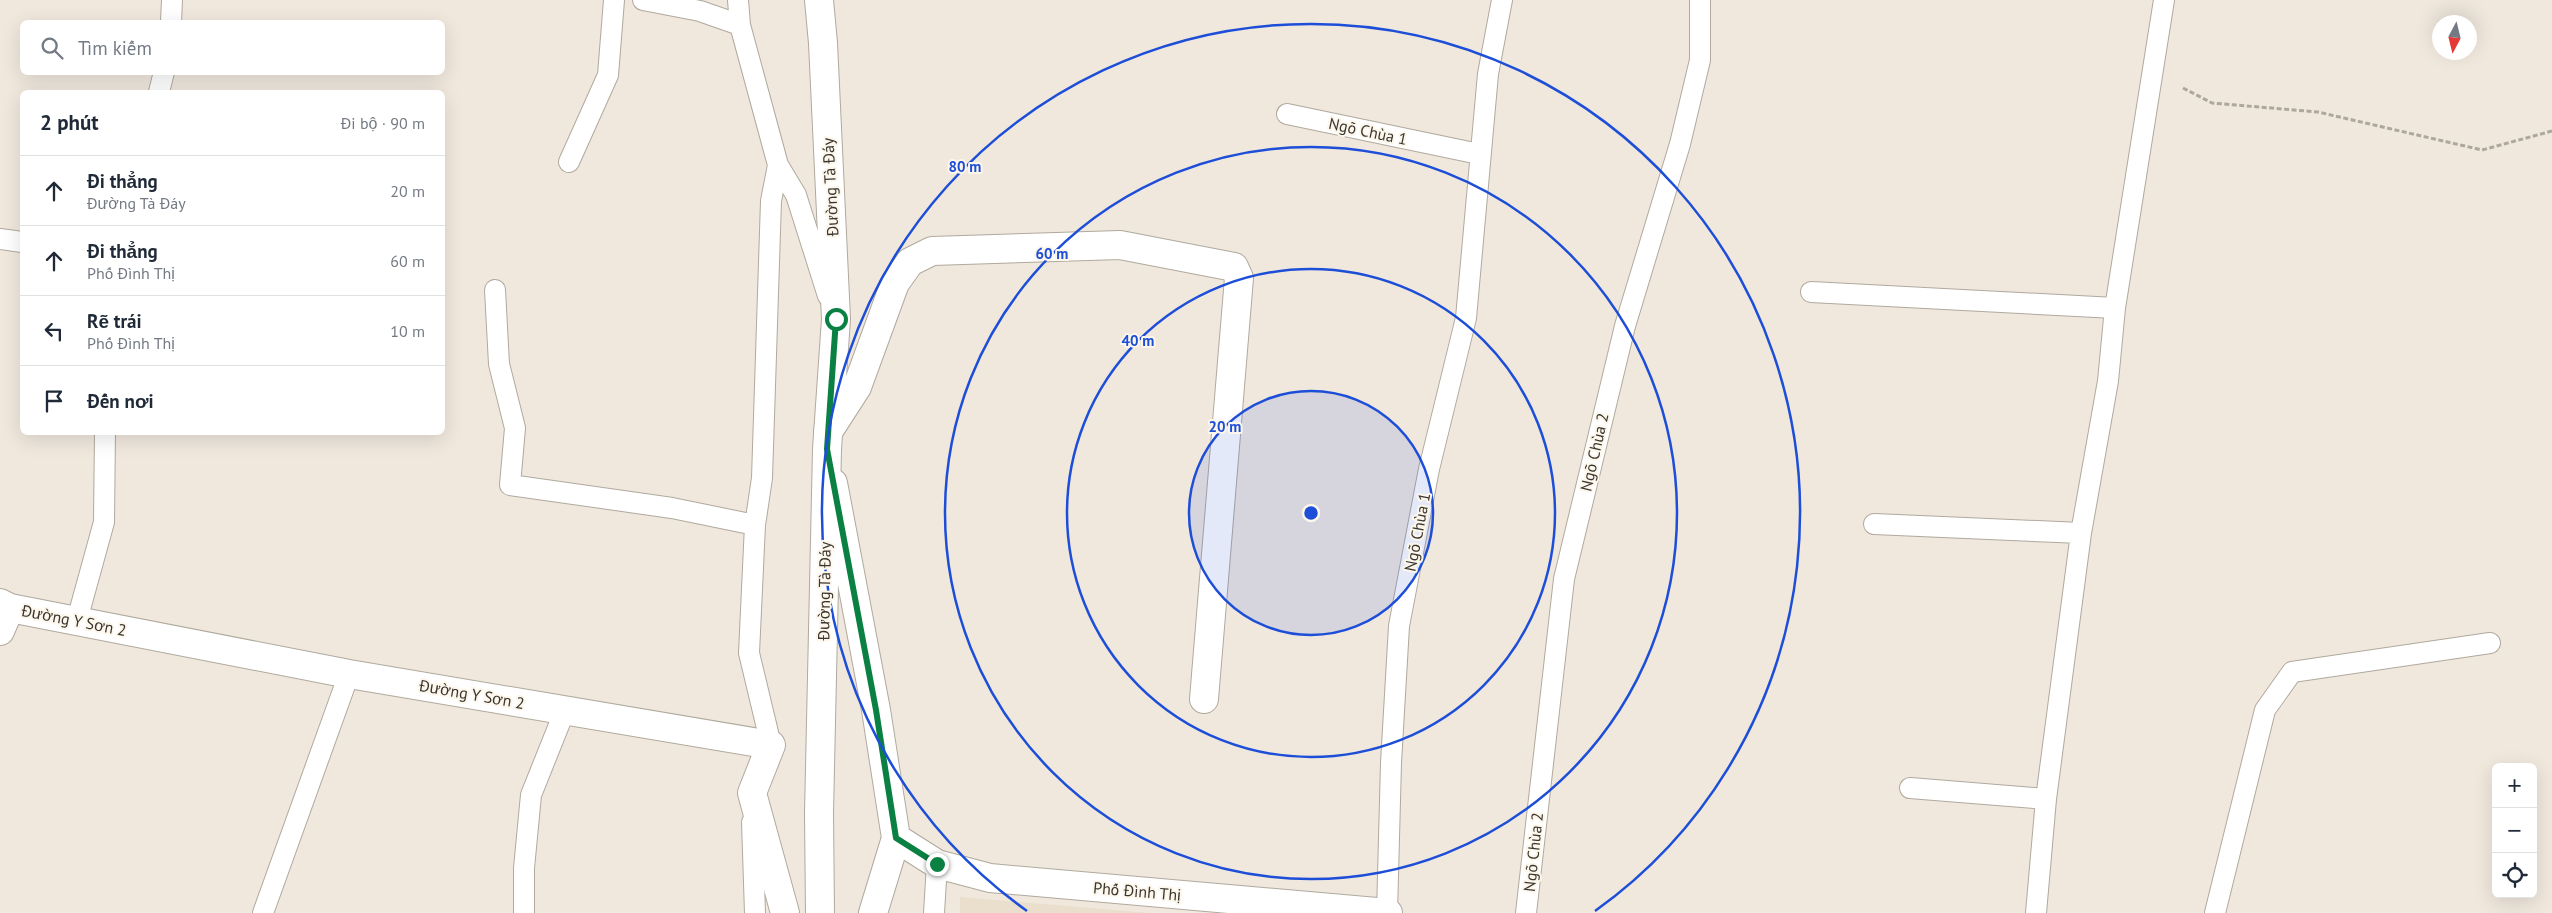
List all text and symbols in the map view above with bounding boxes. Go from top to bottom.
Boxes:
north arrow [2432,15,2477,60]
search box [20,20,445,75]
icon: search [38,34,66,62]
text: Tìm kiếm [78,36,152,60]
text: 2 phút [40,109,99,136]
text: Đi bộ · 90 m [341,113,425,133]
street label: Ngõ Chùa 1 [1327,113,1409,149]
street label: Đường Tà Đáy [817,137,843,238]
text: 80 m [949,157,981,176]
text: Đi thẳng [87,169,158,193]
icon: ahead [40,177,68,205]
text: 20 m [390,181,425,201]
text: Đường Tà Đáy [87,193,186,213]
text: Đi thẳng [87,239,158,263]
text: 60 m [1036,244,1068,263]
icon: ahead [40,247,68,275]
text: 60 m [390,251,425,271]
text: Phố Đình Thị [87,263,175,283]
route start [825,308,848,331]
text: Rẽ trái [87,309,142,333]
icon: left [40,317,68,345]
text: 10 m [390,321,425,341]
text: 40 m [1122,331,1154,350]
text: Phố Đình Thị [87,333,175,353]
icon: arrive [40,387,68,415]
text: Đến nơi [87,389,154,413]
street label: Ngõ Chùa 2 [1575,411,1613,493]
text: 20 m [1209,417,1241,436]
street label: Ngõ Chùa 1 [1400,491,1434,573]
centre of rings [1302,504,1320,522]
street label: Đường Tà Đáy [813,541,835,641]
street label: Đường Y Sơn 2 [19,600,128,640]
street label: Đường Y Sơn 2 [417,675,526,713]
map controls [2492,763,2537,898]
button: + [2492,763,2537,808]
button: − [2492,808,2537,853]
street label: Ngõ Chùa 2 [1519,811,1547,893]
route end [926,853,949,876]
button: locate [2492,853,2537,898]
street label: Phố Đình Thị [1092,877,1182,905]

